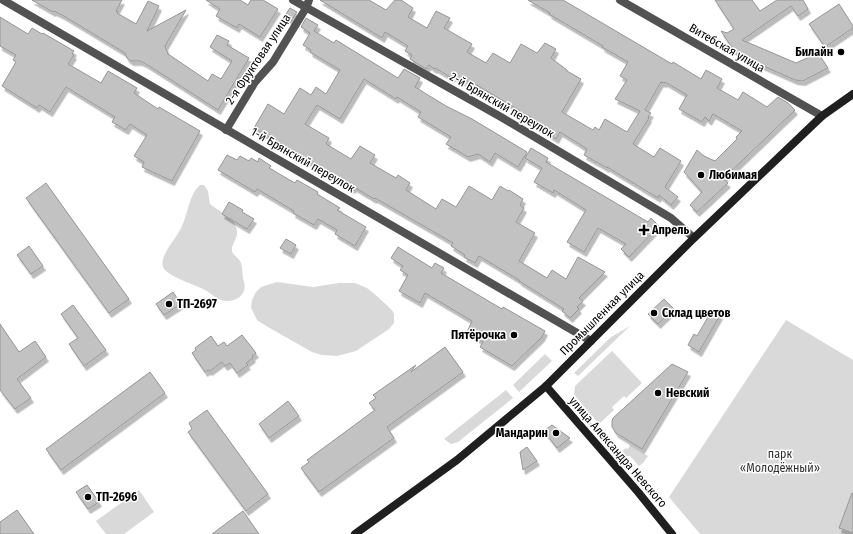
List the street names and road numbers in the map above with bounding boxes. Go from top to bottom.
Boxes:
street label: 2-я Фруктовая улица [223,11,294,107]
street label: Витебская улица [687,21,767,75]
street label: 2-й Брянский переулок [447,69,557,141]
street label: 1-й Брянский переулок [249,125,358,196]
street label: Промышленная улица [557,268,647,358]
street label: улица Александра Невского [566,394,670,510]

